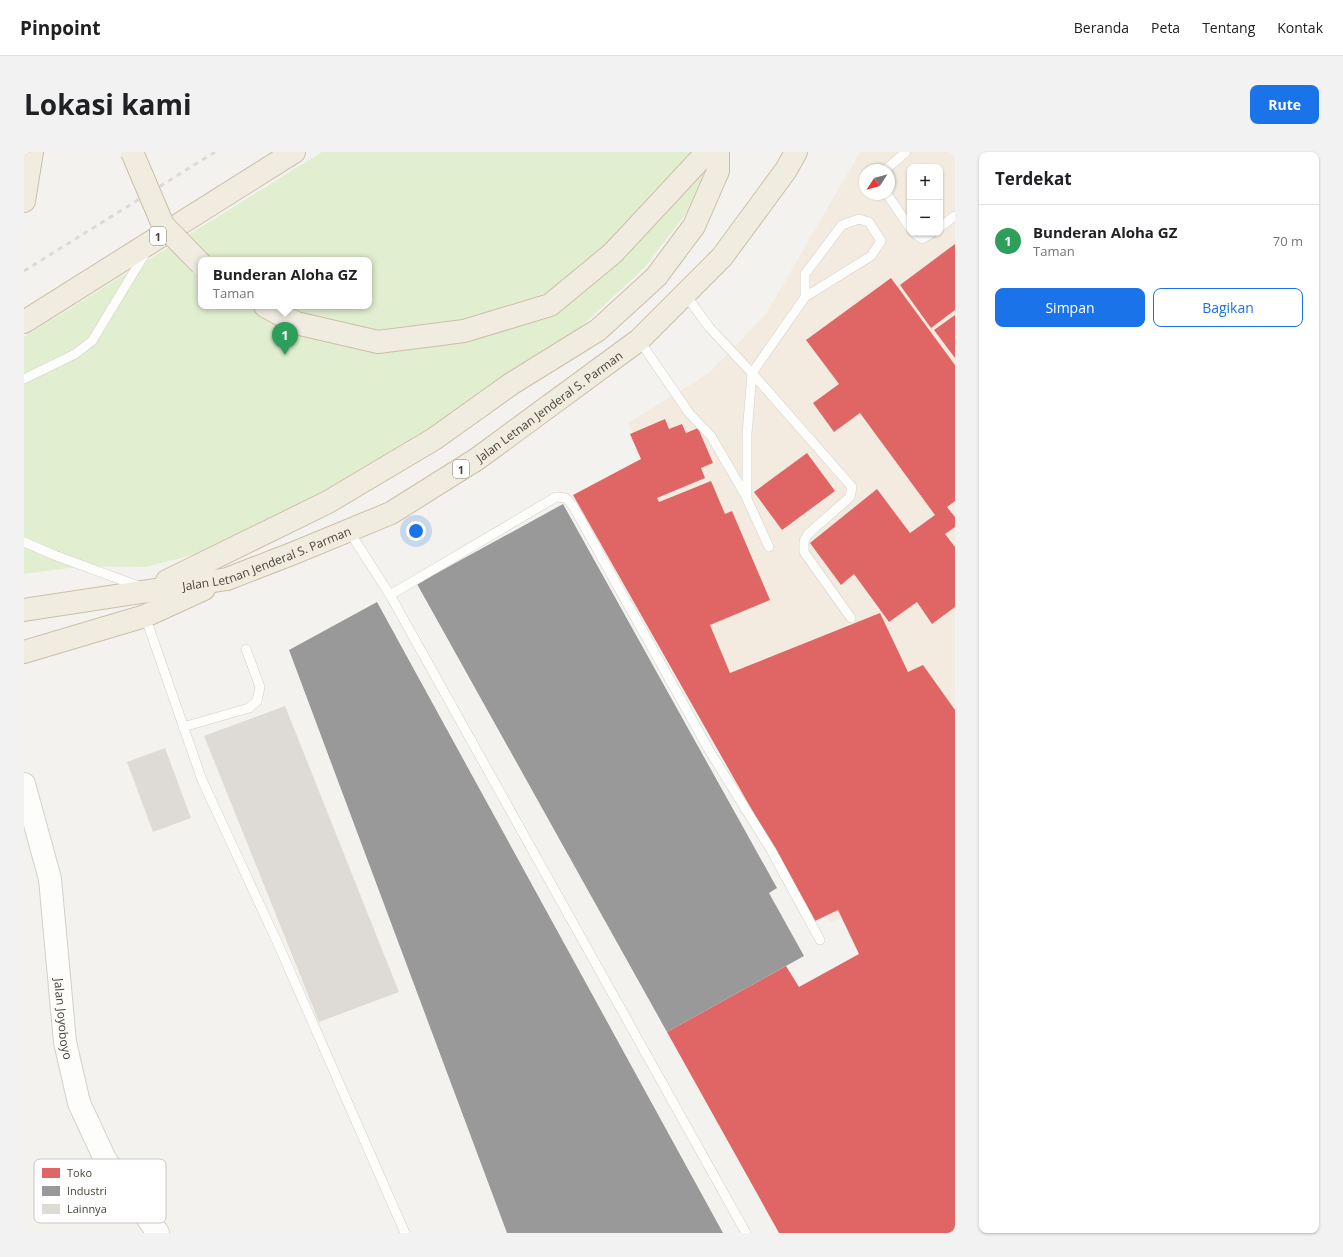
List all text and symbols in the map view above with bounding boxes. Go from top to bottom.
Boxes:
text: Pinpoint [20,15,101,41]
text: Beranda [1074,18,1129,37]
text: Peta [1151,18,1180,37]
text: Tentang [1202,18,1255,37]
text: Kontak [1277,18,1323,37]
text: Lokasi kami [24,85,191,123]
button: Rute [1250,85,1319,124]
north arrow [859,164,895,200]
map controls [907,164,943,236]
button: + [907,164,943,200]
text: Terdekat [995,167,1072,190]
button: − [907,200,943,236]
text: Bunderan Aloha GZ [1033,222,1177,242]
road number: 1 [150,227,166,245]
text: 1 [1004,232,1012,250]
text: 70 m [1273,232,1303,250]
text: Taman [1033,242,1075,260]
popup [198,257,372,309]
text: Bunderan Aloha GZ [213,264,357,284]
text: Taman [213,284,254,302]
button: Simpan [995,288,1145,327]
button: Bagikan [1153,288,1303,327]
pin: 1 [272,322,298,355]
street label: Jalan Letnan Jenderal S. Parman [471,347,626,466]
road number: 1 [453,460,469,478]
your location [406,521,426,541]
street label: Jalan Letnan Jenderal S. Parman [180,522,353,594]
street label: Jalan Joyoboyo [51,977,77,1061]
legend [34,1159,166,1223]
text: Toko [67,1165,92,1180]
text: Industri [67,1183,107,1198]
text: Lainnya [67,1201,107,1216]

